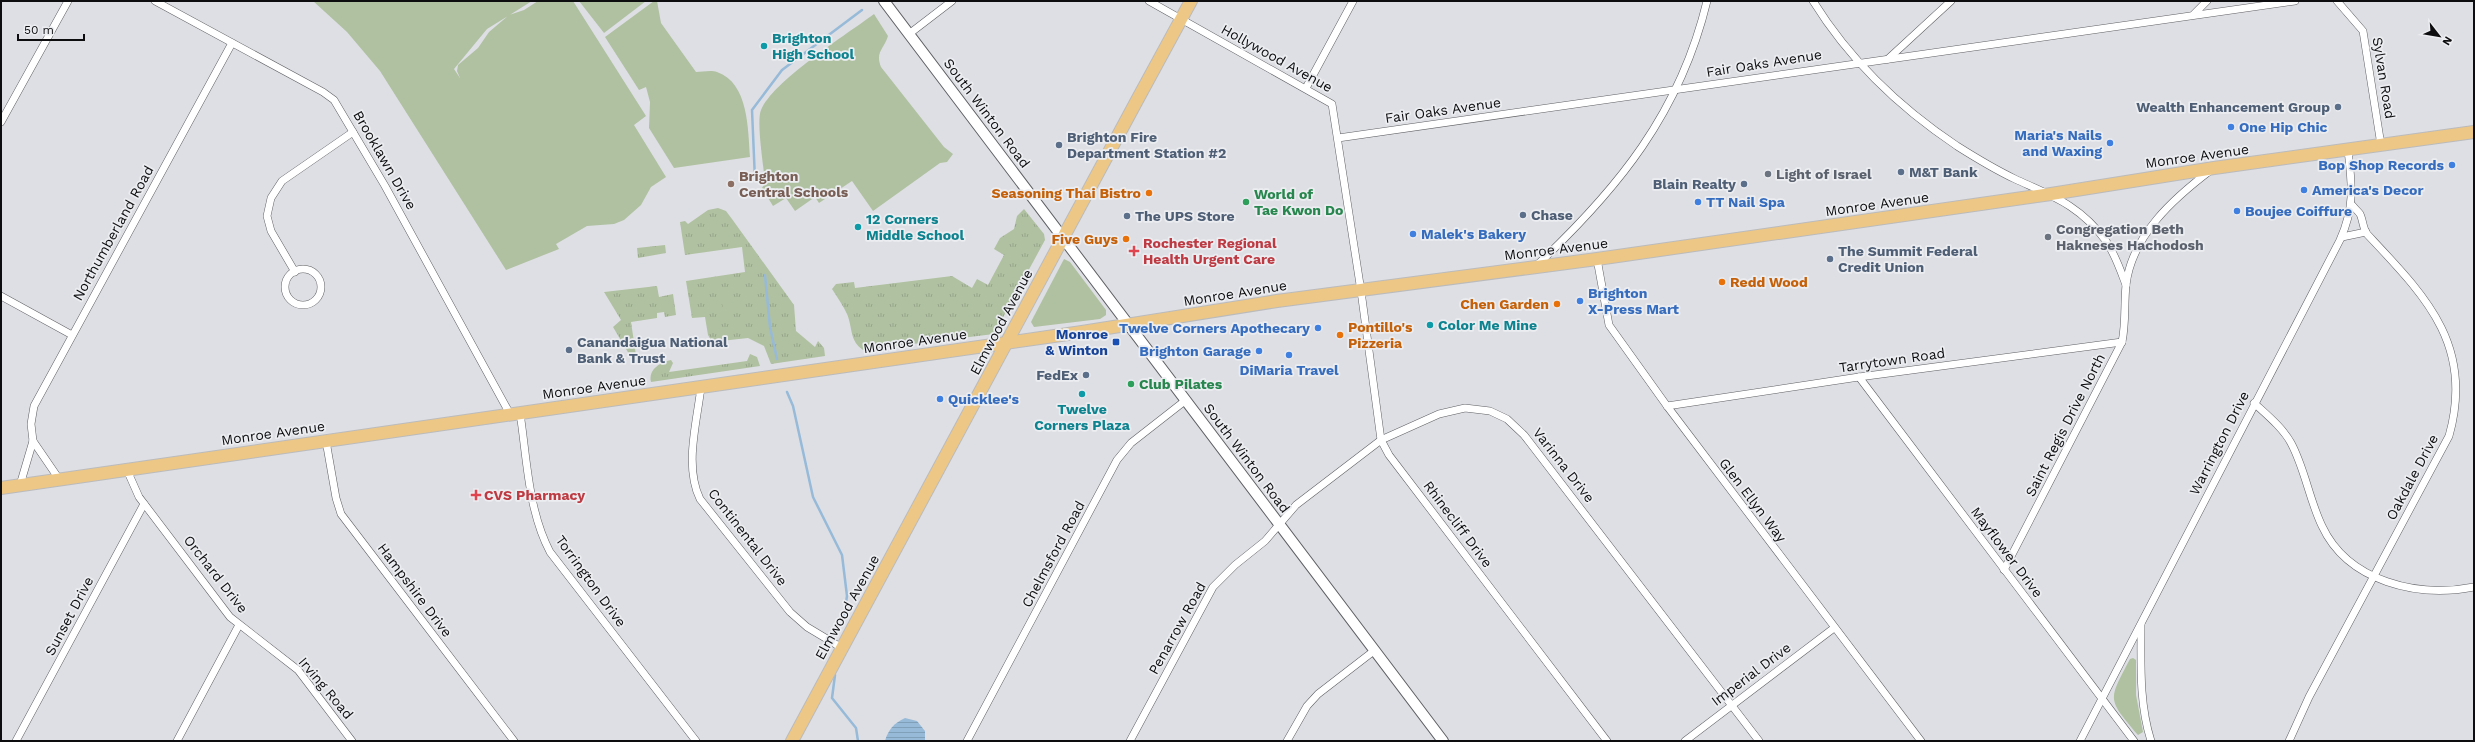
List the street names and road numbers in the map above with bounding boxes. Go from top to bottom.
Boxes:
street label: Hollywood Avenue [1219,21,1335,95]
street label: Sylvan Road [2370,36,2398,120]
street label: Fair Oaks Avenue [1705,46,1823,80]
street label: South Winton Road [941,55,1033,171]
street label: Fair Oaks Avenue [1384,94,1502,126]
street label: Brooklawn Drive [350,108,420,212]
street label: Monroe Avenue [2144,141,2250,171]
street label: Northumberland Road [69,163,157,303]
street label: Monroe Avenue [1824,189,1930,219]
street label: Monroe Avenue [1503,235,1609,263]
street label: Elmwood Avenue [966,266,1036,378]
street label: Monroe Avenue [1182,277,1288,309]
street label: Monroe Avenue [862,326,968,356]
street label: Tarrytown Road [1838,345,1946,375]
street label: Saint Regis Drive North [2022,351,2108,499]
street label: Monroe Avenue [541,372,647,402]
street label: Warrington Drive [2186,388,2252,498]
street label: South Winton Road [1201,400,1293,516]
street label: Monroe Avenue [220,418,326,448]
street label: Varinna Drive [1530,425,1598,505]
street label: Oakdale Drive [2383,431,2441,523]
street label: Glen Ellyn Way [1716,455,1790,546]
street label: Rhinecliff Drive [1420,478,1496,570]
street label: Continental Drive [705,485,791,589]
street label: Chelmsford Road [1018,498,1088,610]
street label: Mayflower Drive [1968,504,2046,600]
street label: Orchard Drive [181,532,251,616]
street label: Torrington Drive [552,532,630,630]
street label: Hampshire Drive [375,540,455,640]
street label: Elmwood Avenue [812,552,882,662]
street label: Sunset Drive [42,574,96,658]
street label: Penarrow Road [1145,579,1209,677]
street label: Imperial Drive [1708,639,1794,709]
street label: Irving Road [295,654,357,722]

